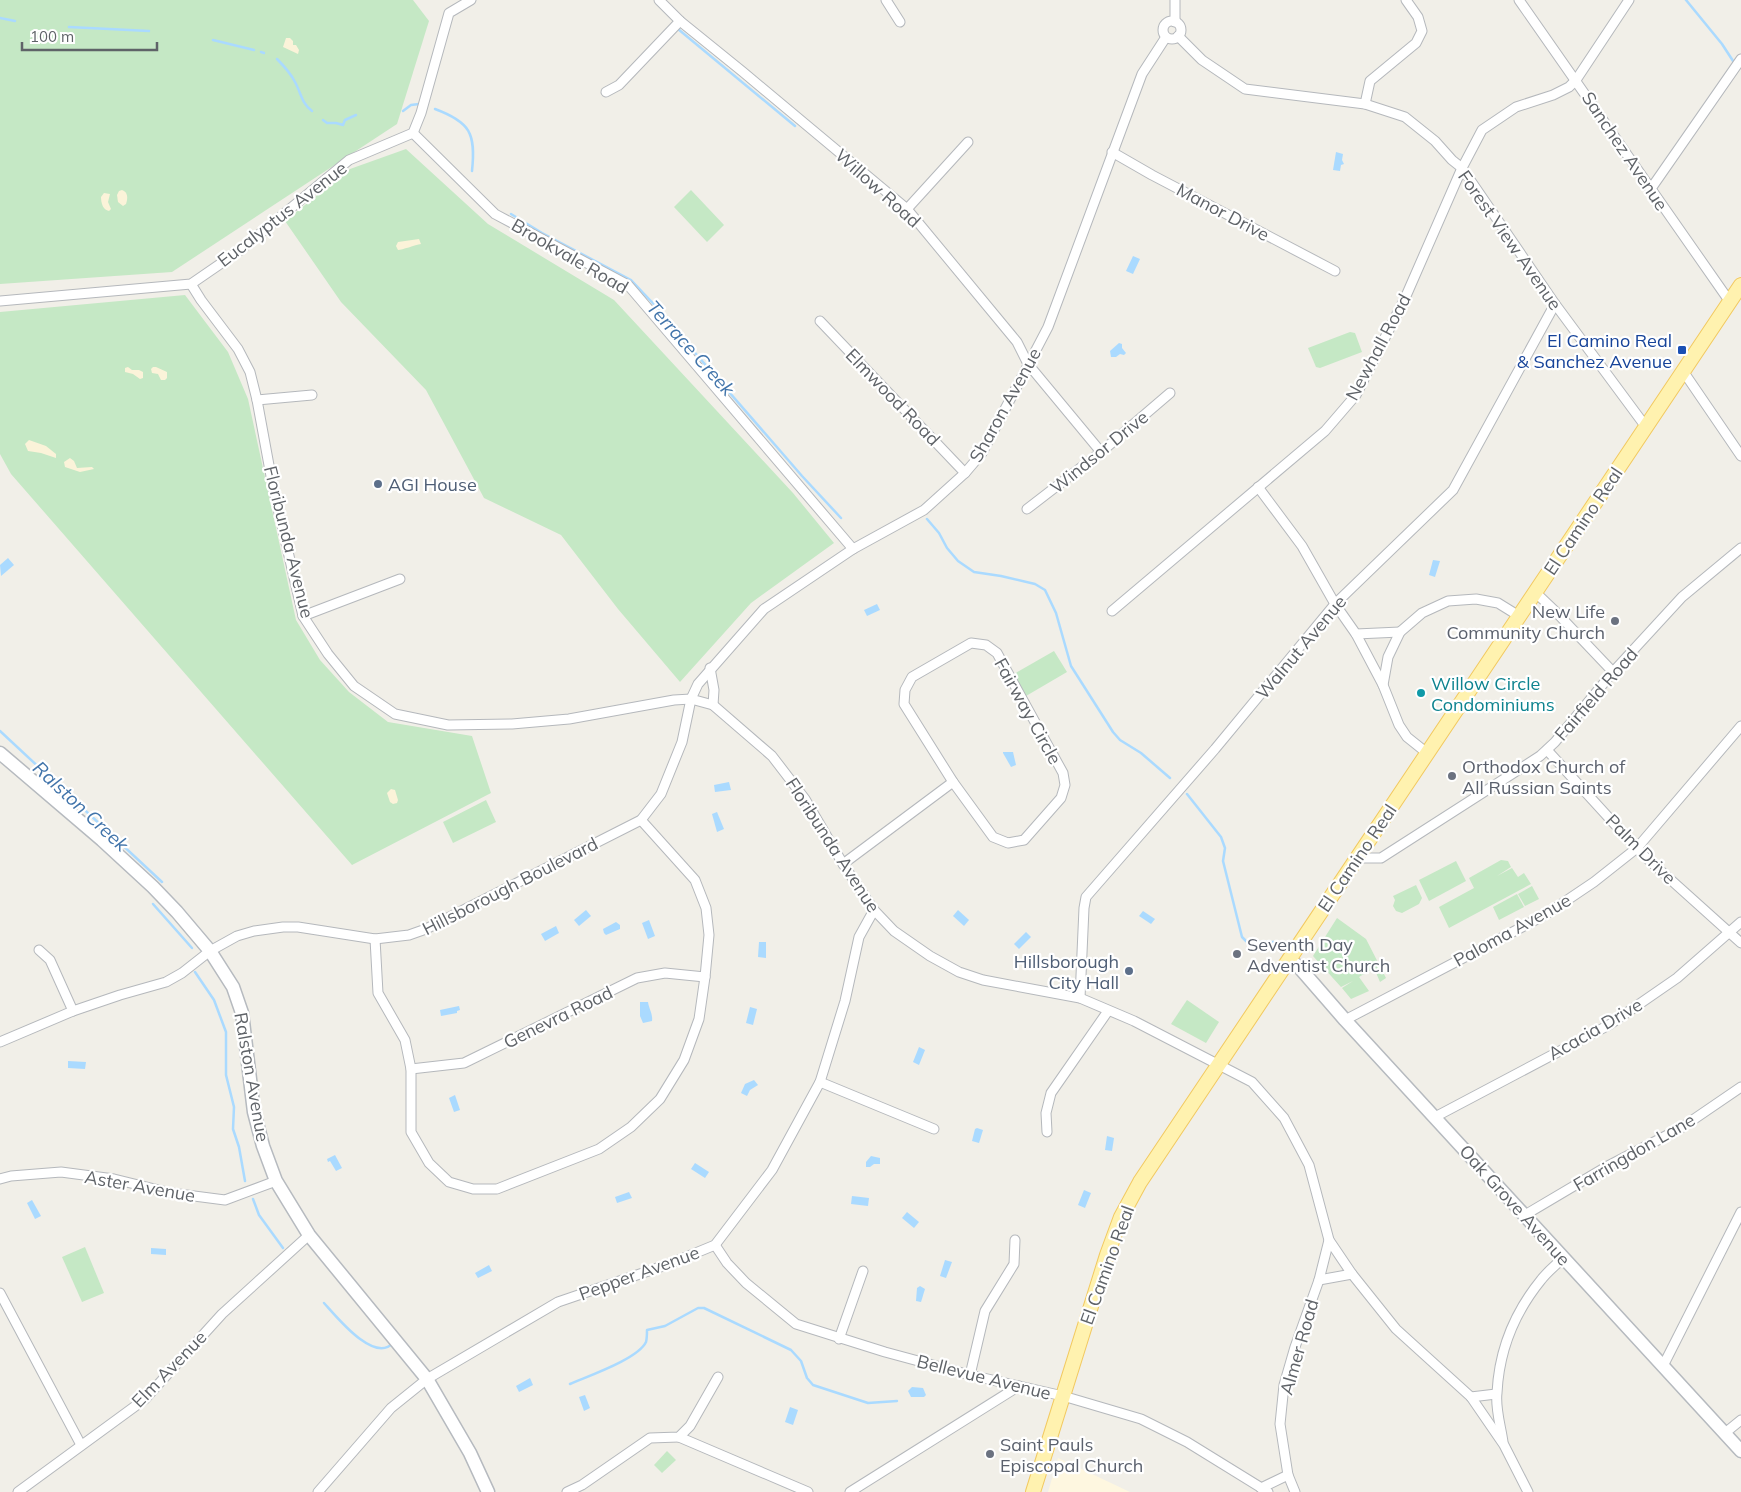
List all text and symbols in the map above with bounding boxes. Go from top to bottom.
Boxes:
scale bar [22,20,158,52]
text: 100 m [30,27,74,46]
street label: Sanchez Avenue [1577,87,1673,215]
street label: Willow Road [830,143,926,233]
street label: Eucalyptus Avenue [213,156,351,272]
street label: Forest View Avenue [1453,166,1567,314]
street label: Manor Drive [1173,178,1273,246]
street label: Brookvale Road [507,213,633,299]
street label: Newhall Road [1340,290,1416,404]
water label: Terrace Creek [642,295,741,402]
place label: El Camino Real & Sanchez Avenue [1517,329,1672,373]
street label: Elmwood Road [841,344,945,450]
street label: Sharon Avenue [964,344,1046,466]
marker: El Camino Real & Sanchez Avenue [1676,344,1688,356]
street label: Windsor Drive [1045,405,1153,499]
street label: Floribunda Avenue [259,463,319,621]
street label: El Camino Real [1538,463,1628,579]
place label: AGI House [388,473,477,496]
marker: AGI House [372,478,384,490]
street label: Walnut Avenue [1251,590,1351,704]
place label: New Life Community Church [1446,600,1605,644]
marker: New Life Community Church [1609,615,1621,627]
street label: Fairfield Road [1549,643,1643,745]
street label: Fairway Circle [989,654,1067,768]
place label: Willow Circle Condominiums [1431,672,1555,716]
marker: Willow Circle Condominiums [1415,687,1427,699]
place label: Orthodox Church of All Russian Saints [1462,755,1626,799]
water label: Ralston Creek [28,756,135,857]
marker: Orthodox Church of All Russian Saints [1446,770,1458,782]
street label: Floribunda Avenue [781,773,885,917]
street label: El Camino Real [1312,800,1402,916]
street label: Palm Drive [1601,809,1681,889]
street label: Hillsborough Boulevard [418,832,602,940]
street label: Paloma Avenue [1449,888,1575,972]
place label: Seventh Day Adventist Church [1247,933,1390,977]
marker: Seventh Day Adventist Church [1231,948,1243,960]
place label: Hillsborough City Hall [1014,950,1119,994]
marker: Hillsborough City Hall [1123,965,1135,977]
street label: Genevra Road [500,981,616,1053]
street label: Acacia Drive [1544,993,1646,1065]
street label: Ralston Avenue [229,1011,275,1143]
street label: Farringdon Lane [1569,1108,1699,1196]
street label: Oak Grove Avenue [1455,1140,1575,1270]
street label: Aster Avenue [83,1165,197,1207]
street label: El Camino Real [1075,1202,1139,1328]
street label: Pepper Avenue [576,1241,702,1305]
street label: Almer Road [1274,1296,1324,1398]
street label: Elm Avenue [127,1326,211,1412]
street label: Bellevue Avenue [915,1349,1053,1405]
place label: Saint Pauls Episcopal Church [1000,1433,1143,1477]
marker: Saint Pauls Episcopal Church [984,1448,996,1460]

